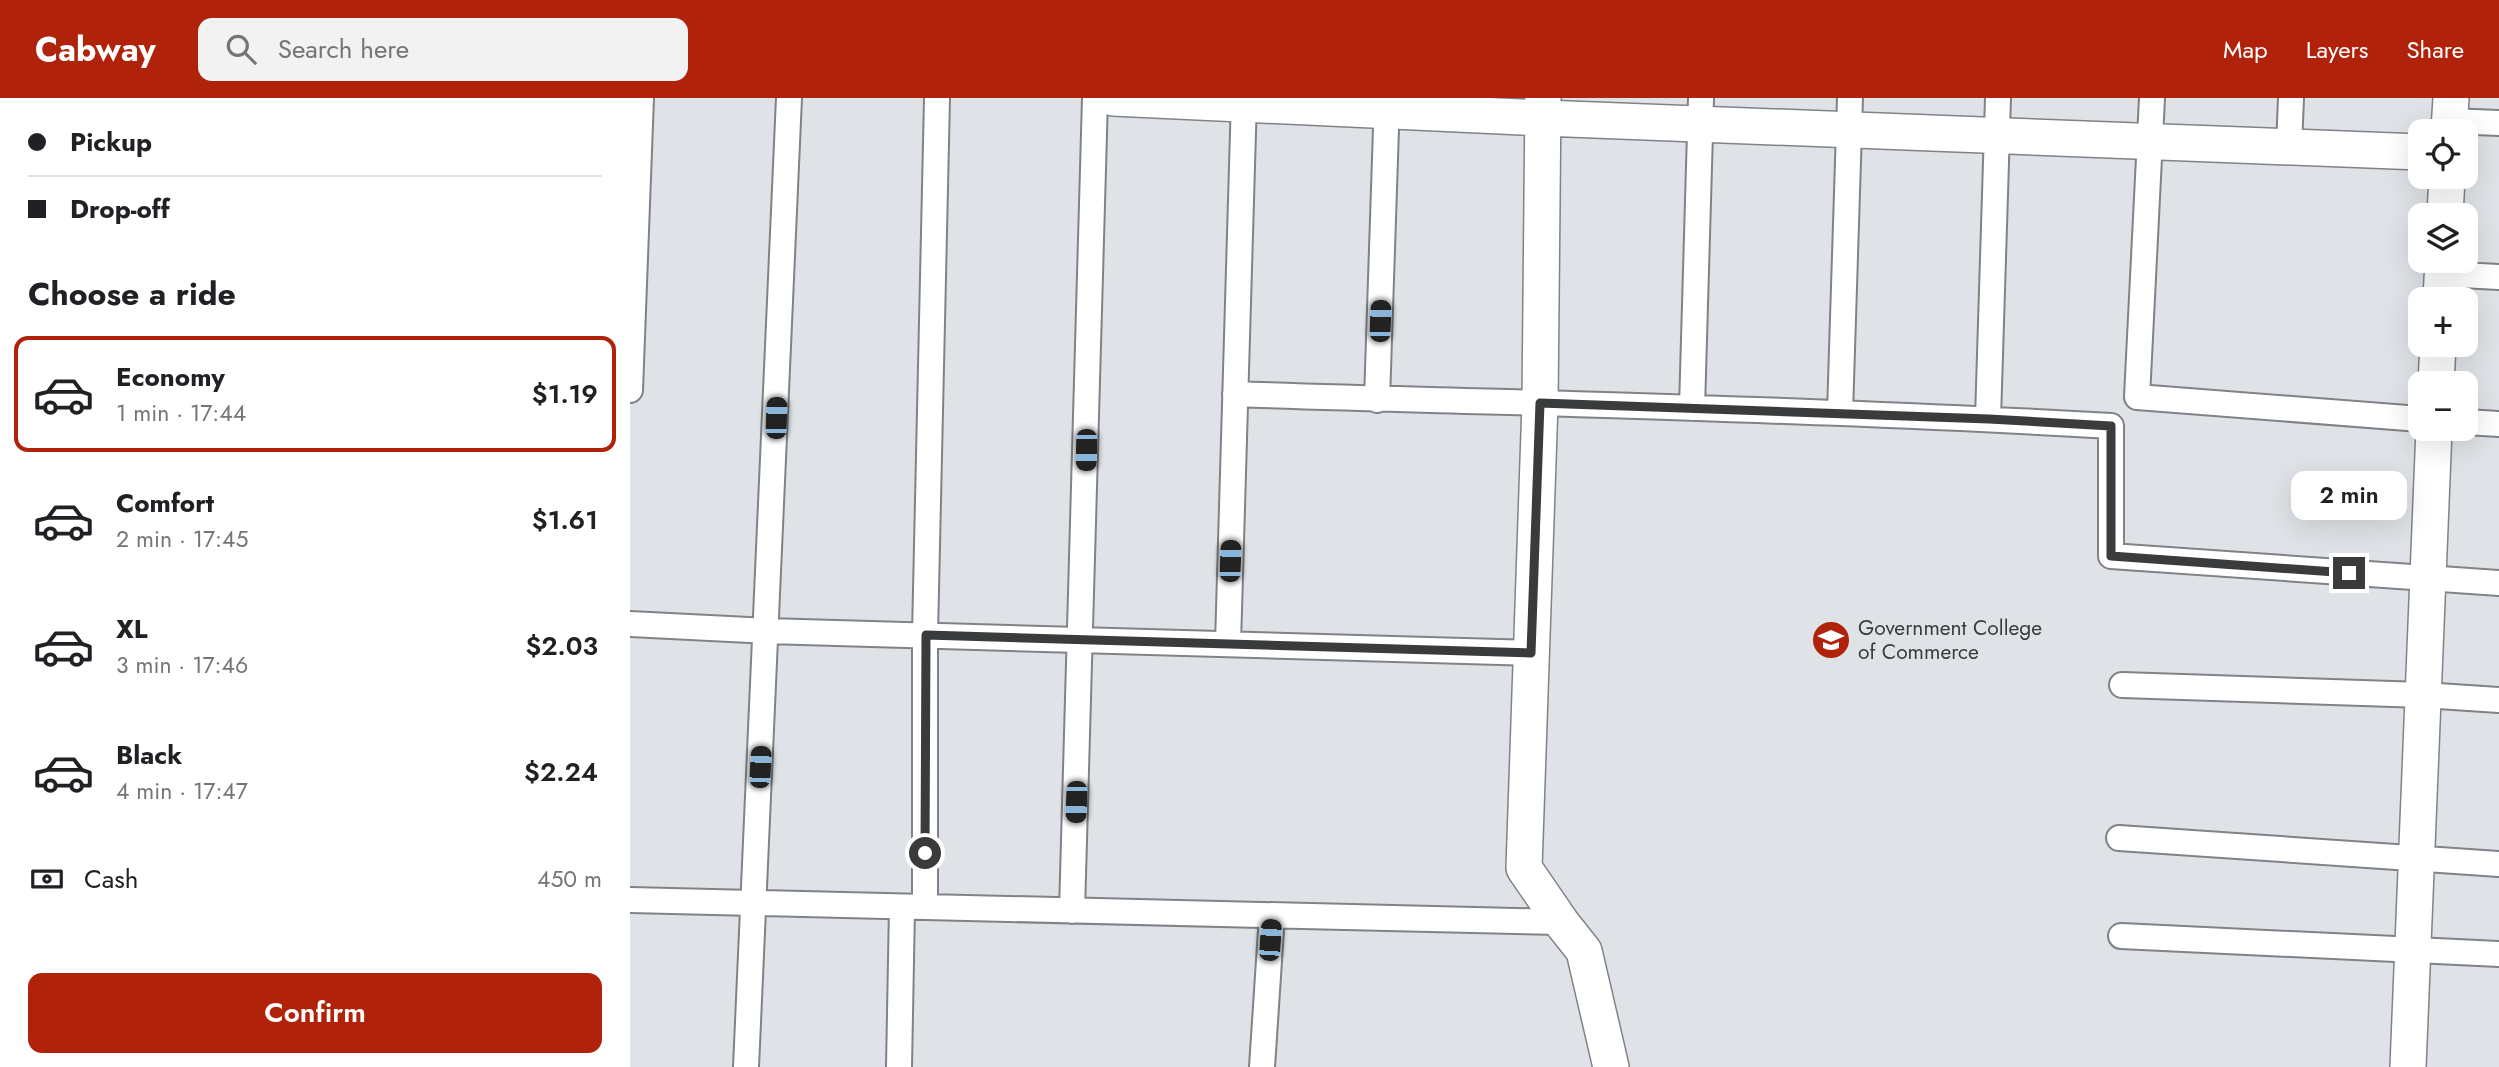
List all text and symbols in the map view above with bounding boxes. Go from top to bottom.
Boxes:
search box [198,18,688,81]
text: Cabway [35,26,156,73]
icon: search [222,30,260,68]
text: Search here [278,30,409,68]
text: Map [2223,32,2268,67]
text: Layers [2306,32,2368,67]
text: Share [2406,32,2464,67]
map controls [2408,119,2478,441]
button: locate [2408,119,2478,189]
text: Pickup [70,123,152,161]
text: Drop-off [70,190,170,228]
button: layers [2408,203,2478,273]
text: Choose a ride [28,271,236,317]
button: + [2408,287,2478,357]
car [1369,300,1392,342]
text: Economy [116,358,225,396]
icon: car [32,363,95,426]
button: − [2408,371,2478,441]
text: $1.19 [532,375,598,413]
text: 1 min · 17:44 [116,396,246,430]
car [765,397,788,439]
car [1076,429,1097,471]
callout: 2 min [2291,472,2407,520]
text: 2 min [2319,478,2379,512]
text: Comfort [116,484,214,522]
icon: car [32,489,95,552]
text: $1.61 [532,501,598,539]
text: 2 min · 17:45 [116,522,248,556]
car [1219,540,1242,582]
route end [2333,557,2365,589]
text: XL [116,610,148,648]
place label: Government College of Commerce [1858,613,2042,667]
icon: car [32,615,95,678]
school or university icon: Government College of Commerce [1810,619,1852,661]
text: $2.03 [525,627,598,665]
text: 3 min · 17:46 [116,648,248,682]
text: Black [116,736,182,774]
icon: car [32,741,95,804]
car [749,745,772,789]
text: $2.24 [524,753,598,791]
text: 4 min · 17:47 [116,774,248,808]
car [1065,781,1088,823]
route start [909,837,941,869]
icon: cash [28,860,66,898]
text: Cash [84,860,138,898]
text: 450 m [537,862,602,896]
car [1259,918,1282,962]
button: Confirm [28,973,602,1053]

